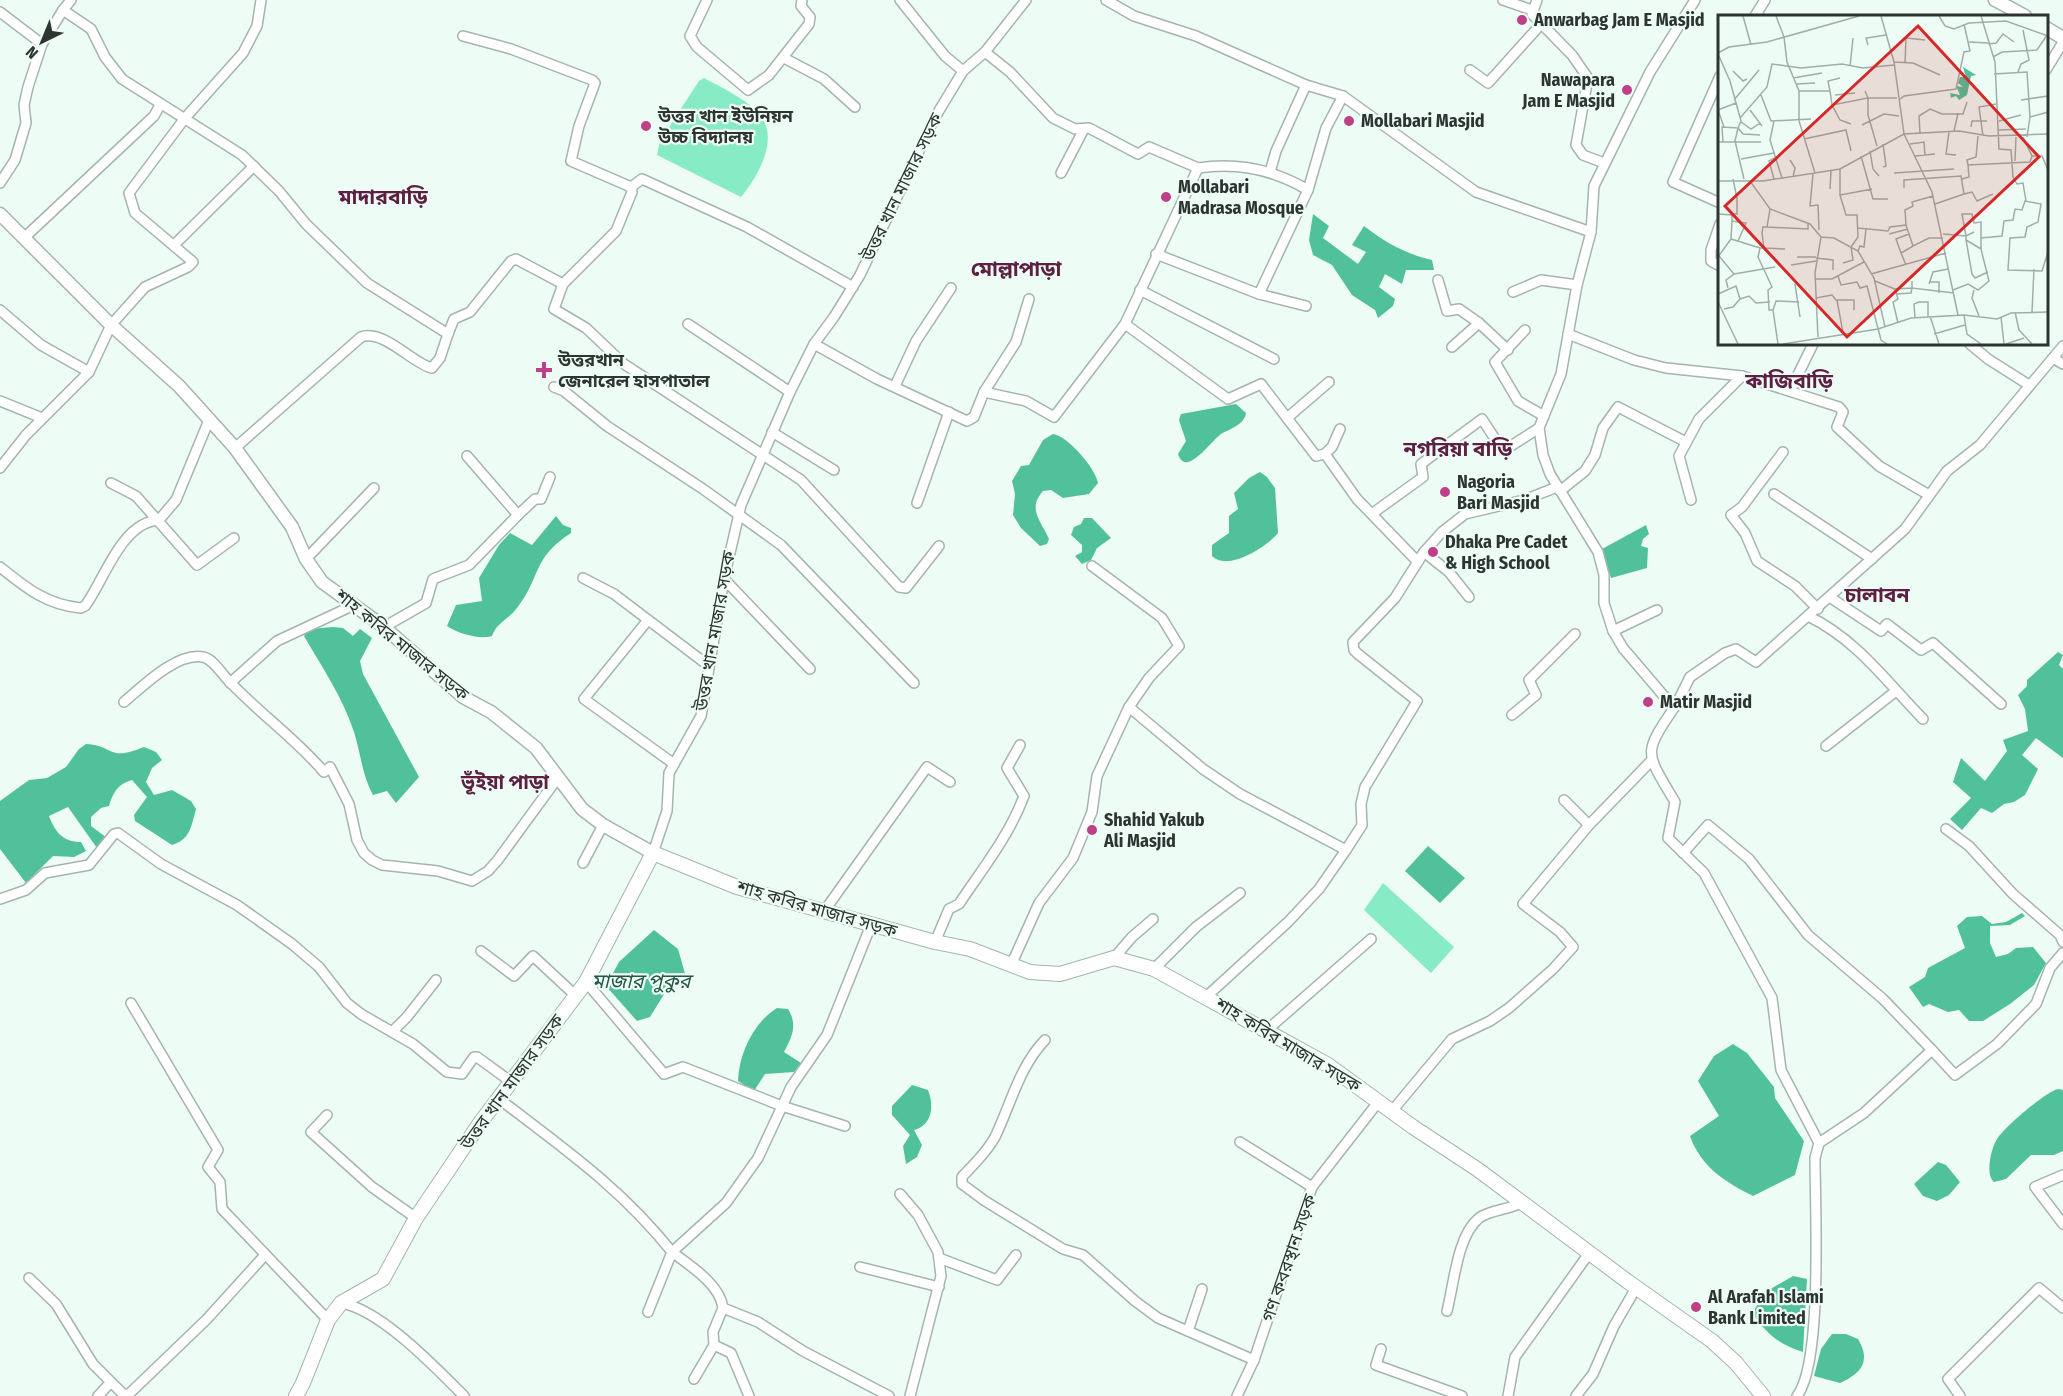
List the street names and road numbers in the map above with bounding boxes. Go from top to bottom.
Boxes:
street label: উত্তর খান মাজার সড়ক [856,109,948,265]
street label: উত্তর খান মাজার সড়ক [690,549,740,714]
street label: শাহ কবির মাজার সড়ক [330,584,474,706]
street label: শাহ কবির মাজার সড়ক [733,875,900,943]
street label: শাহ কবির মাজার সড়ক [1211,992,1365,1097]
street label: উত্তর খান মাজার সড়ক [455,1010,569,1155]
street label: গণ কবরস্থান সড়ক [1257,1191,1321,1325]

